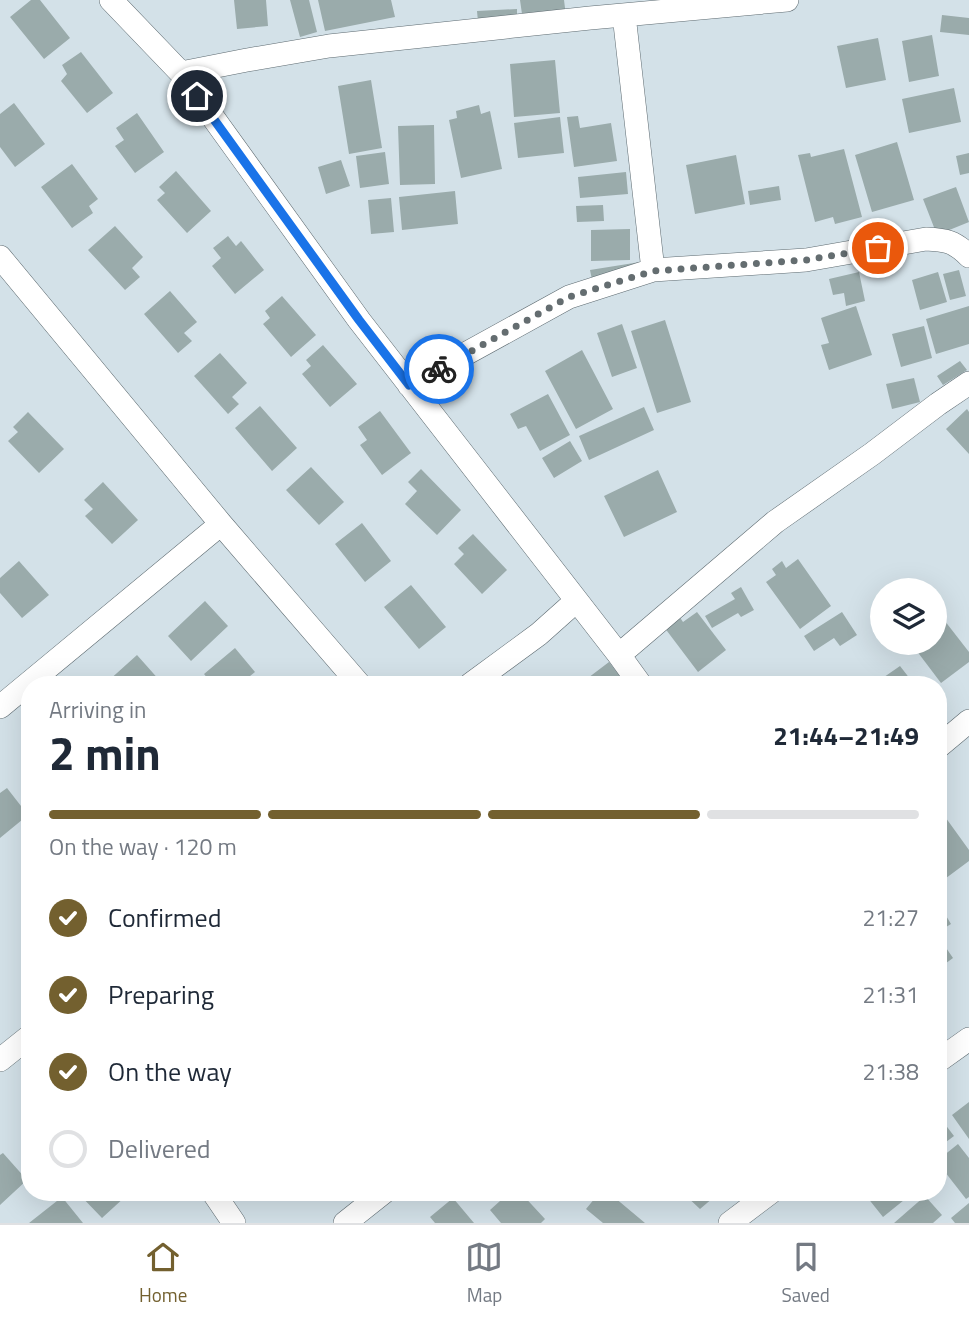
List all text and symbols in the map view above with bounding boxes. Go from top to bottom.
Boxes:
pin [167,66,227,126]
icon: home [178,77,216,115]
pin [848,218,908,278]
icon: bag [859,229,897,267]
courier [404,334,474,404]
icon: bike [420,350,458,388]
map controls [870,578,947,655]
button: layers [870,578,947,655]
text: Arriving in [49,692,146,727]
text: 21:44–21:49 [773,716,919,755]
text: 2 min [49,718,161,788]
text: On the way · 120 m [49,829,237,864]
text: Confirmed [108,898,222,937]
icon: check [49,899,87,937]
text: 21:27 [862,900,919,935]
text: Preparing [108,975,214,1014]
icon: check [49,976,87,1014]
text: 21:31 [862,977,919,1012]
text: On the way [108,1052,232,1091]
icon: check [49,1053,87,1091]
text: 21:38 [862,1054,919,1089]
text: Delivered [108,1129,211,1168]
tab: Home [139,1238,187,1309]
tab: Map [465,1238,503,1309]
tab: Saved [782,1238,830,1309]

